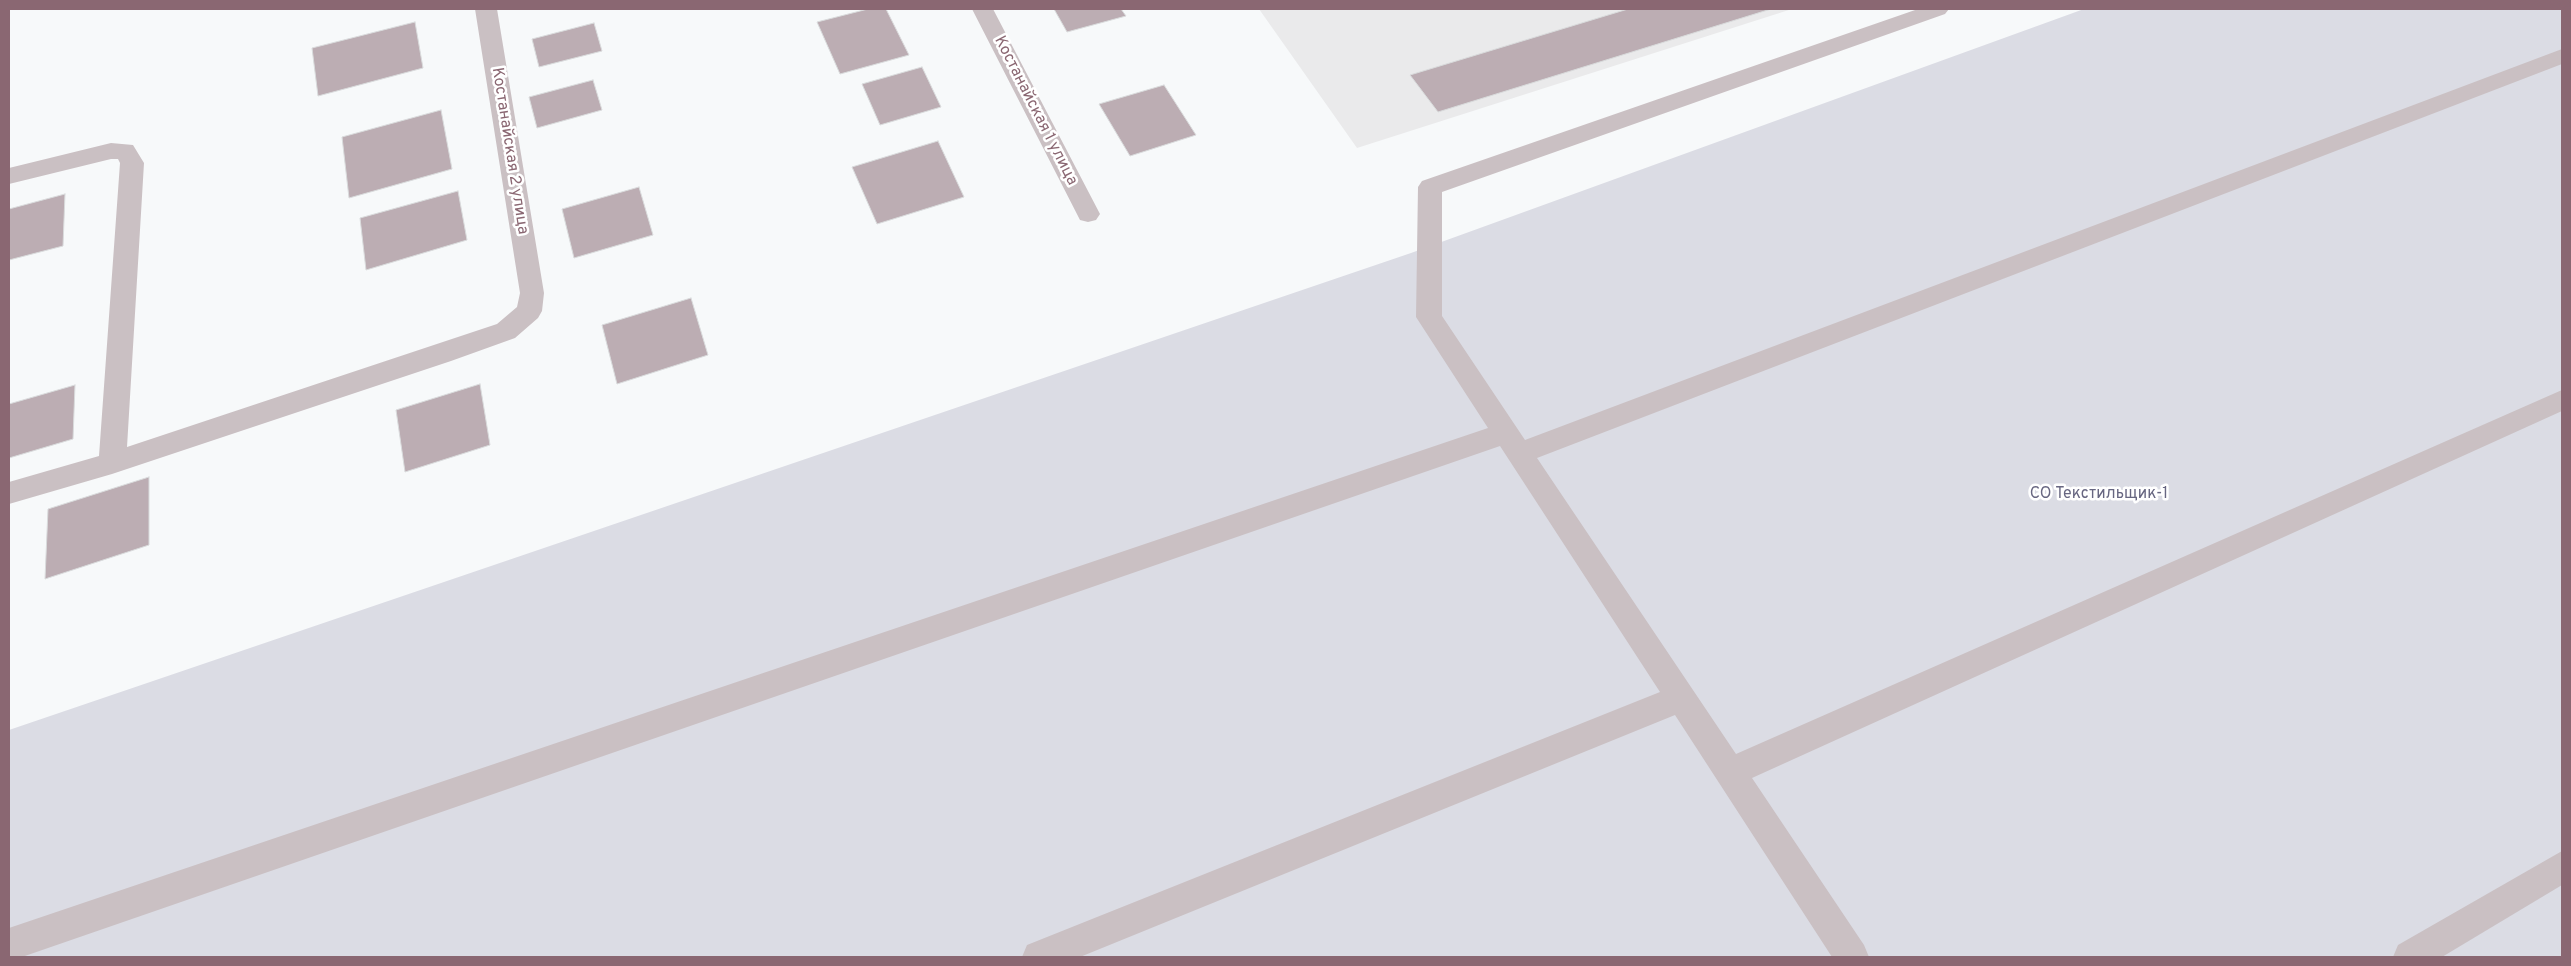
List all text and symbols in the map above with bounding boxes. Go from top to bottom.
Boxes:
street label: Костанайская 1 улица [989,33,1081,189]
street label: Костанайская 2 улица [486,66,532,236]
park label: СО Текстильщик-1 [2030,485,2168,505]

